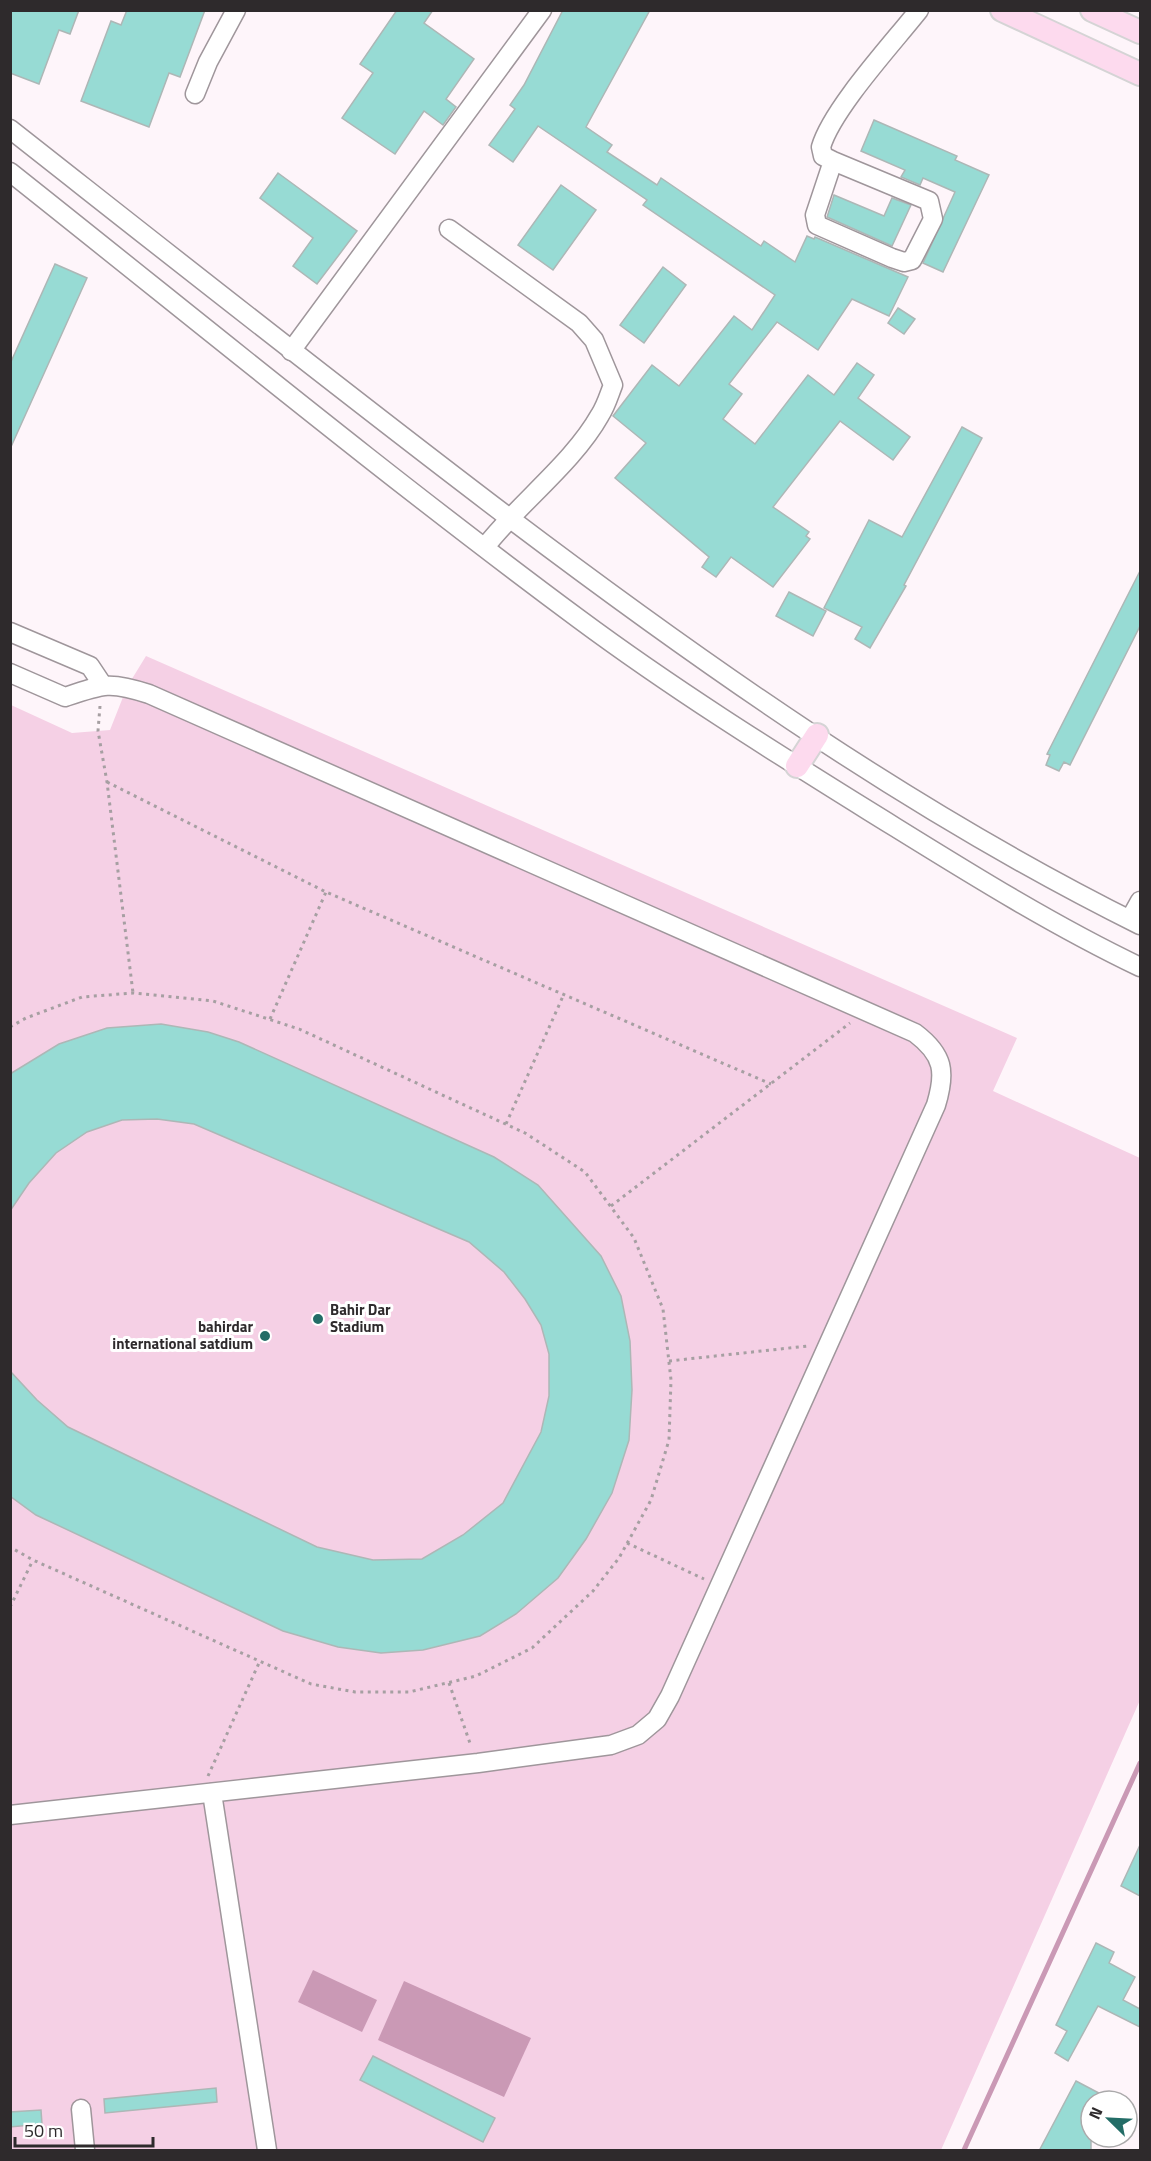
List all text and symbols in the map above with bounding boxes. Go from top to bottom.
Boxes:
place label: Bahir Dar Stadium [330,1298,391,1338]
marker: Bahir Dar Stadium [311,1312,325,1326]
place label: bahirdar international satdium [112,1315,253,1355]
marker: bahirdar international satdium [258,1329,272,1343]
north arrow [1079,2089,1139,2149]
text: N [1082,2103,1109,2123]
scale bar [15,2110,153,2148]
text: 50 m [24,2117,63,2144]

